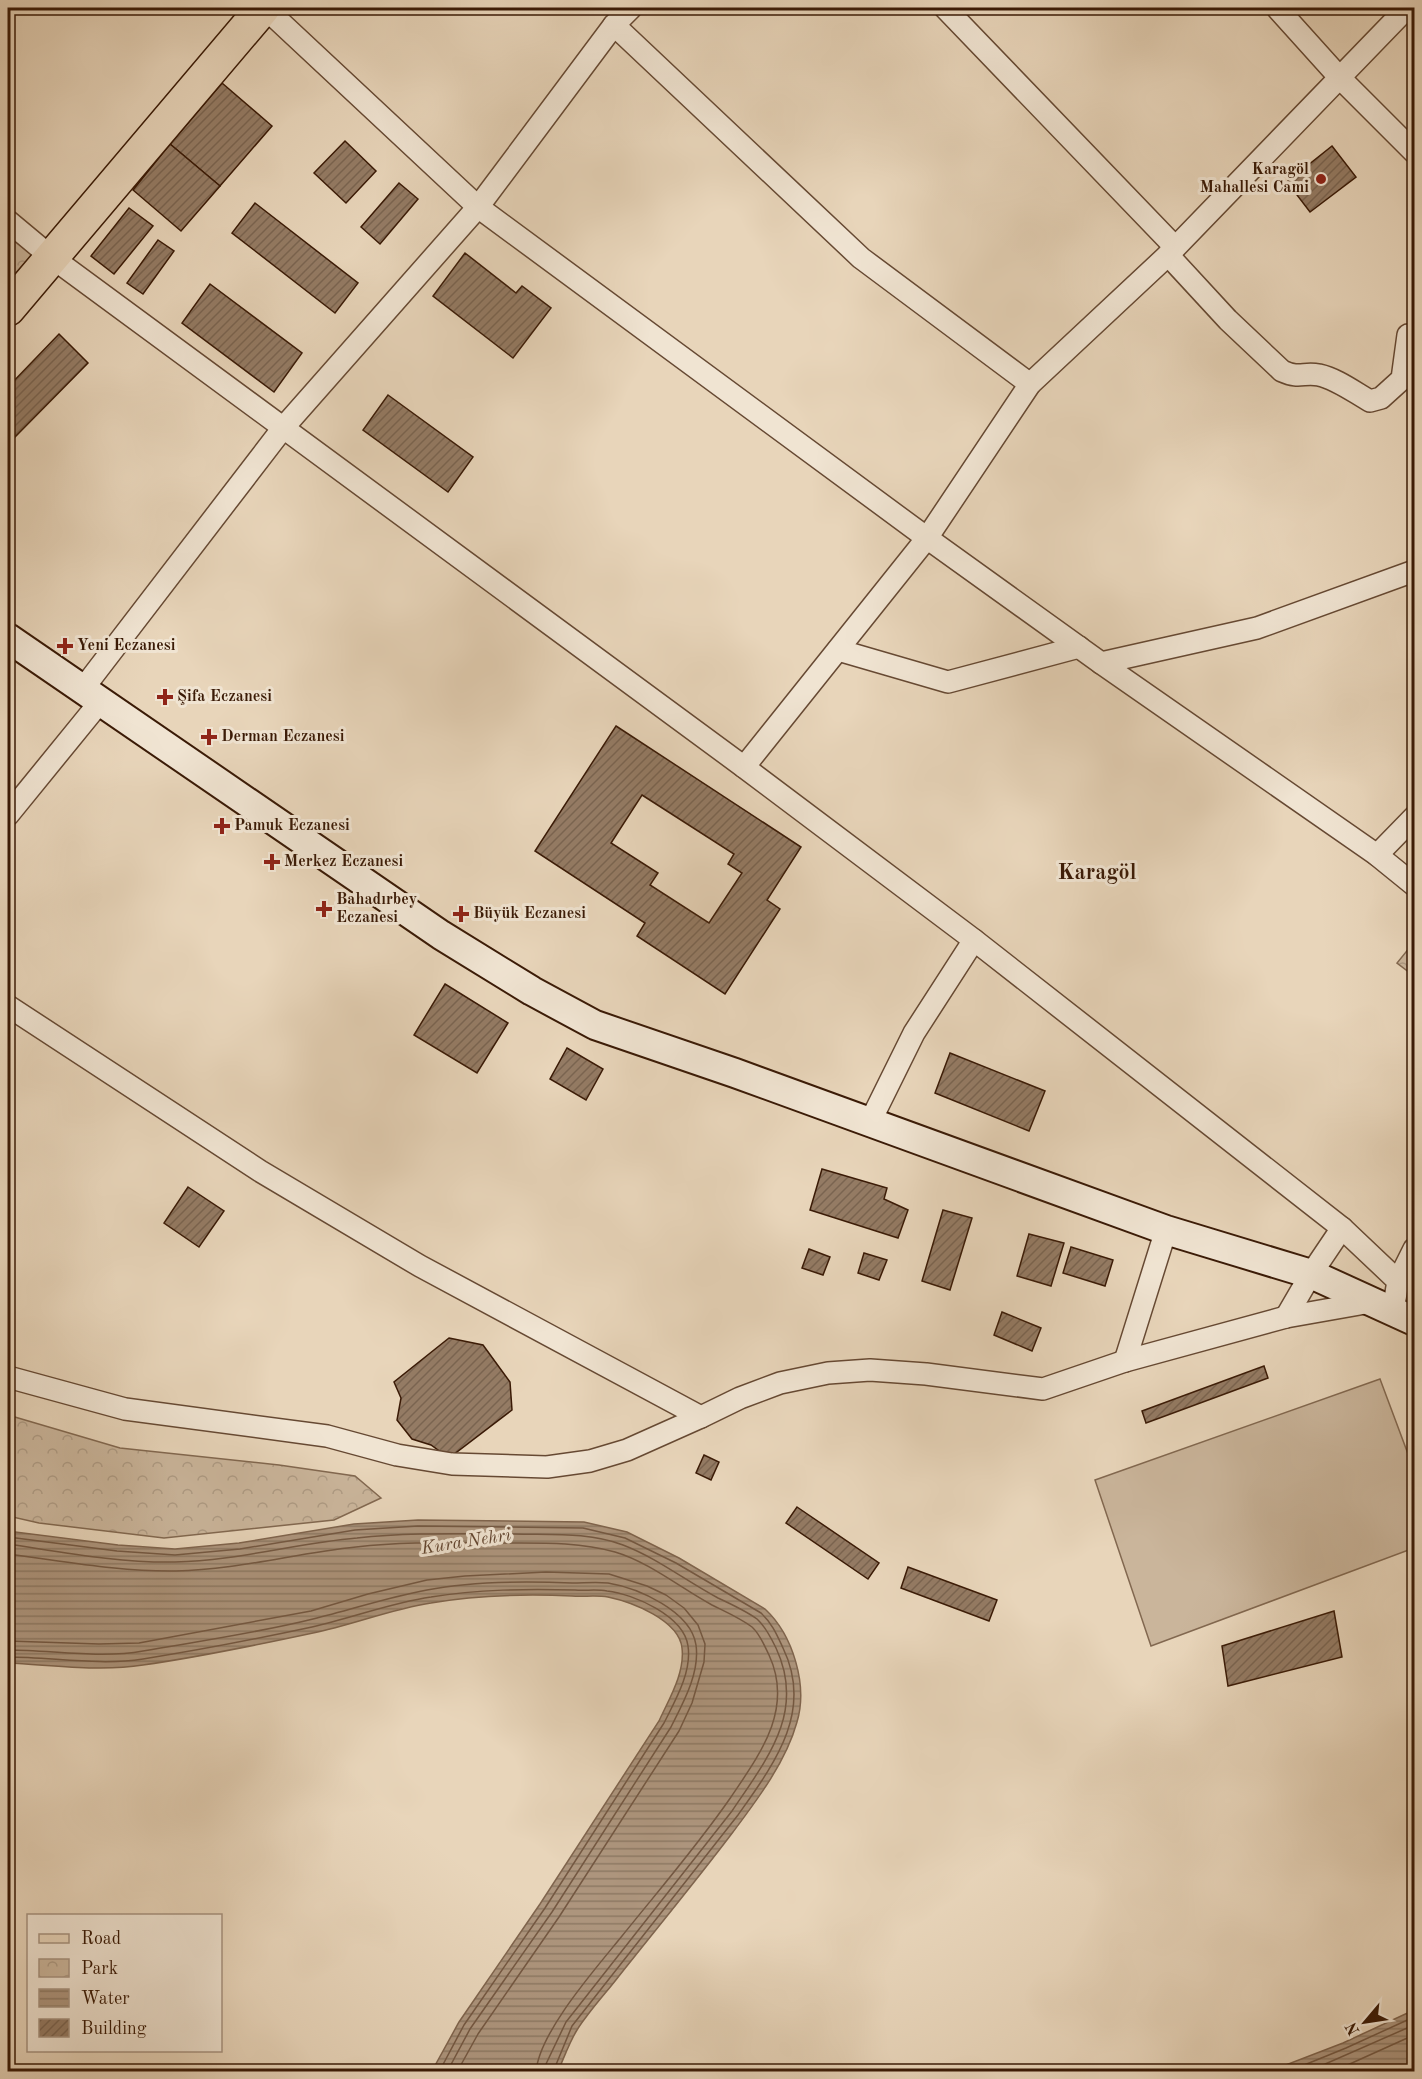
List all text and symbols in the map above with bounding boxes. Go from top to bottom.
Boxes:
place label: Karagöl Mahallesi Cami [1200,162,1309,196]
marker: Karagöl Mahallesi Cami [1314,172,1328,186]
place label: Yeni Eczanesi [77,638,176,654]
marker: Yeni Eczanesi [58,639,72,653]
place label: Şifa Eczanesi [177,689,272,705]
marker: Şifa Eczanesi [158,690,172,704]
place label: Derman Eczanesi [221,729,345,745]
marker: Derman Eczanesi [202,730,216,744]
place label: Pamuk Eczanesi [234,818,350,834]
marker: Pamuk Eczanesi [215,819,229,833]
place label: Merkez Eczanesi [284,854,403,870]
marker: Merkez Eczanesi [265,855,279,869]
district label: Karagöl [1058,862,1137,884]
place label: Bahadırbey Eczanesi [336,892,417,926]
marker: Bahadırbey Eczanesi [317,902,331,916]
place label: Büyük Eczanesi [473,906,586,922]
marker: Büyük Eczanesi [454,907,468,921]
water label: Kura Nehri [419,1526,512,1558]
legend [27,1914,222,2052]
text: Road [81,1930,121,1948]
text: Park [81,1960,118,1978]
text: Water [81,1990,130,2008]
north arrow [1335,1992,1395,2052]
text: N [1343,2018,1364,2038]
text: Building [81,2020,147,2038]

